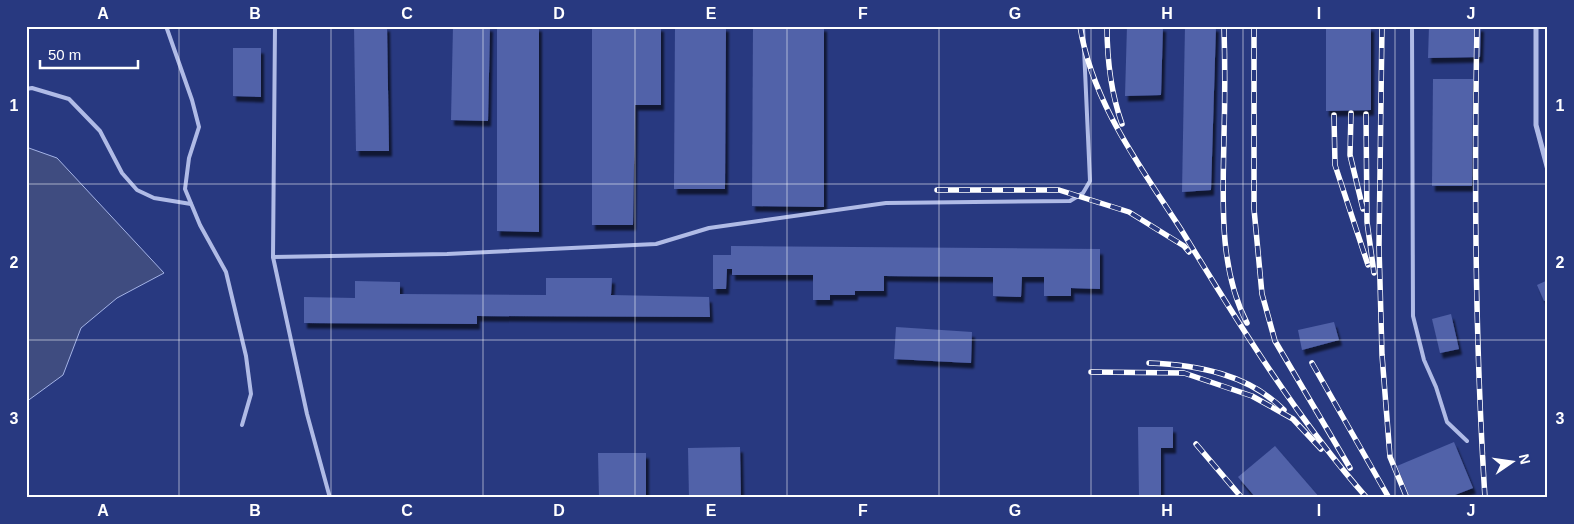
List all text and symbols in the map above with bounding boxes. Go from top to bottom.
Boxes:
text: A [97,5,109,22]
text: B [249,5,261,22]
text: C [401,5,413,22]
text: D [553,5,565,22]
text: E [706,5,717,22]
text: F [858,5,868,22]
text: G [1009,5,1021,22]
text: H [1161,5,1173,22]
text: I [1317,5,1321,22]
text: J [1467,5,1475,22]
scale bar [40,38,138,70]
text: 50 m [48,46,81,63]
text: 1 [10,97,19,114]
text: 1 [1556,97,1565,114]
text: 2 [10,254,19,271]
text: 2 [1556,254,1565,271]
text: 3 [10,410,19,427]
text: 3 [1556,410,1565,427]
north arrow [1486,436,1536,486]
text: N [1516,452,1534,466]
text: A [97,502,109,519]
text: B [249,502,261,519]
text: C [401,502,413,519]
text: D [553,502,565,519]
text: E [706,502,717,519]
text: F [858,502,868,519]
text: G [1009,502,1021,519]
text: H [1161,502,1173,519]
text: I [1317,502,1321,519]
text: J [1467,502,1475,519]

